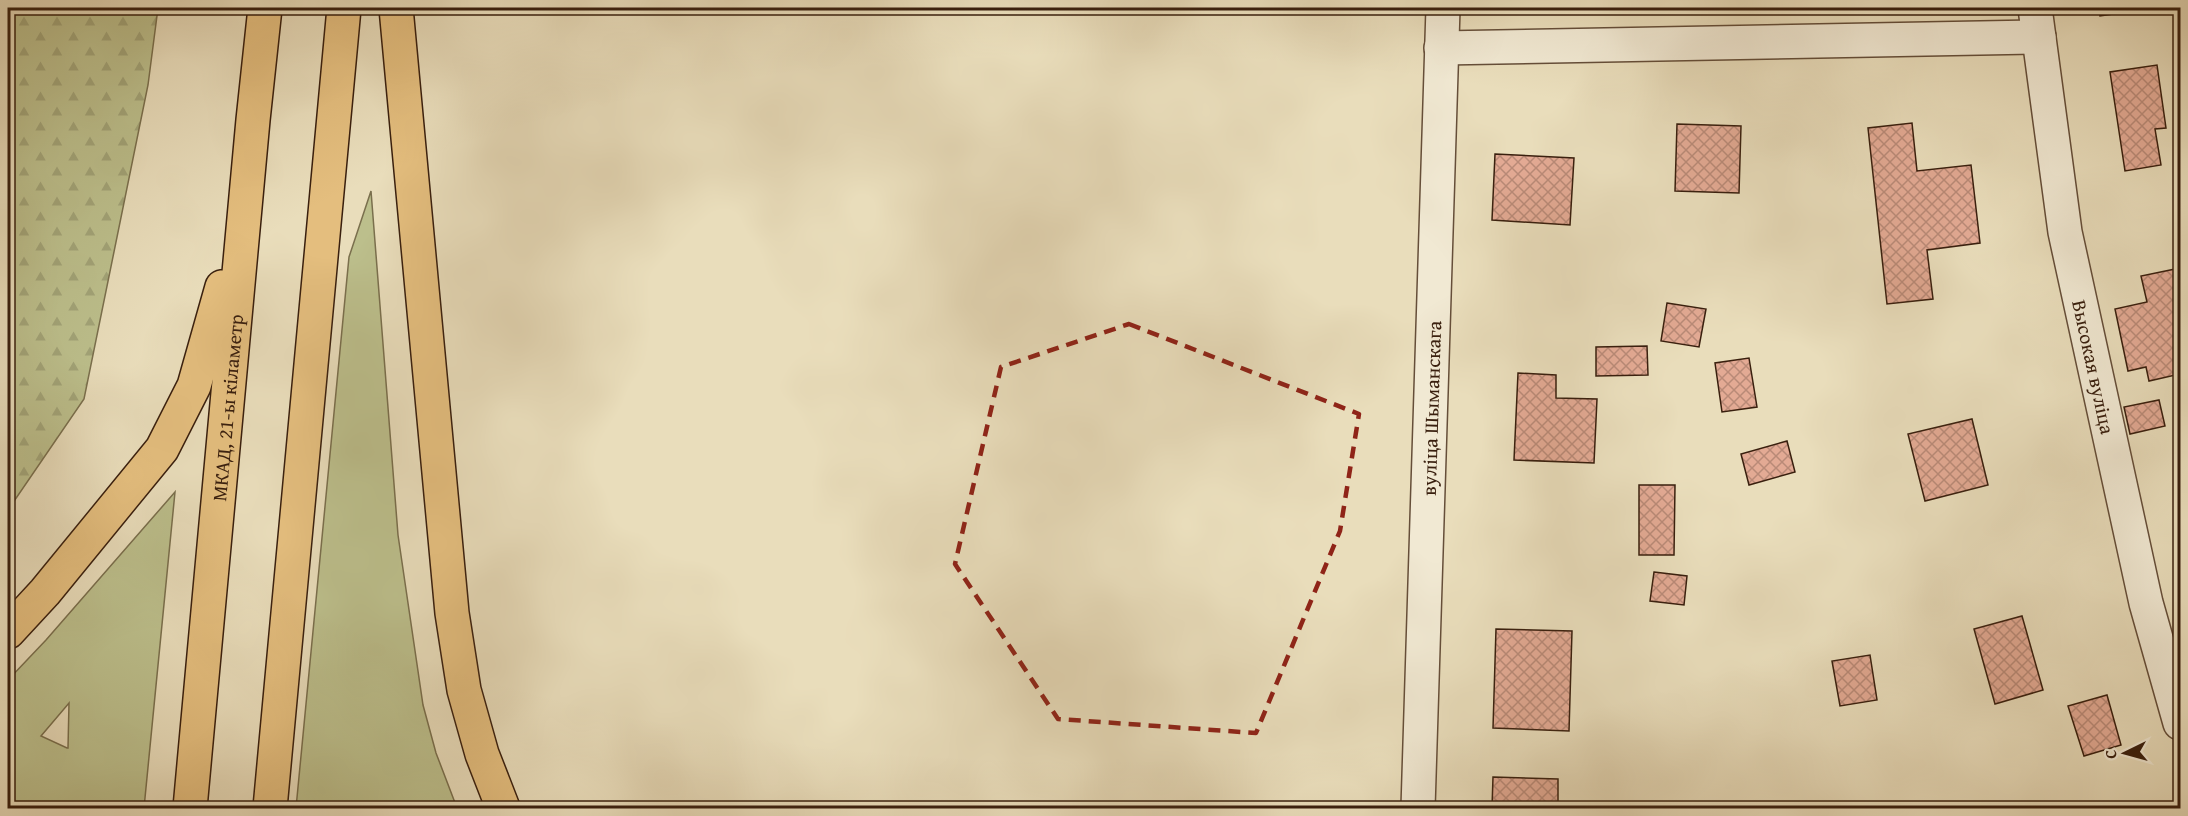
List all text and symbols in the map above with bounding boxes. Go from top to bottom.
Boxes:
street label: Высокая вуліца [2066,297,2123,437]
street label: МКАД, 21-ы кіламетр [204,313,250,502]
street label: вуліца Шыманскага [1413,320,1448,496]
north arrow [2095,723,2155,783]
text: С [2098,749,2122,760]

